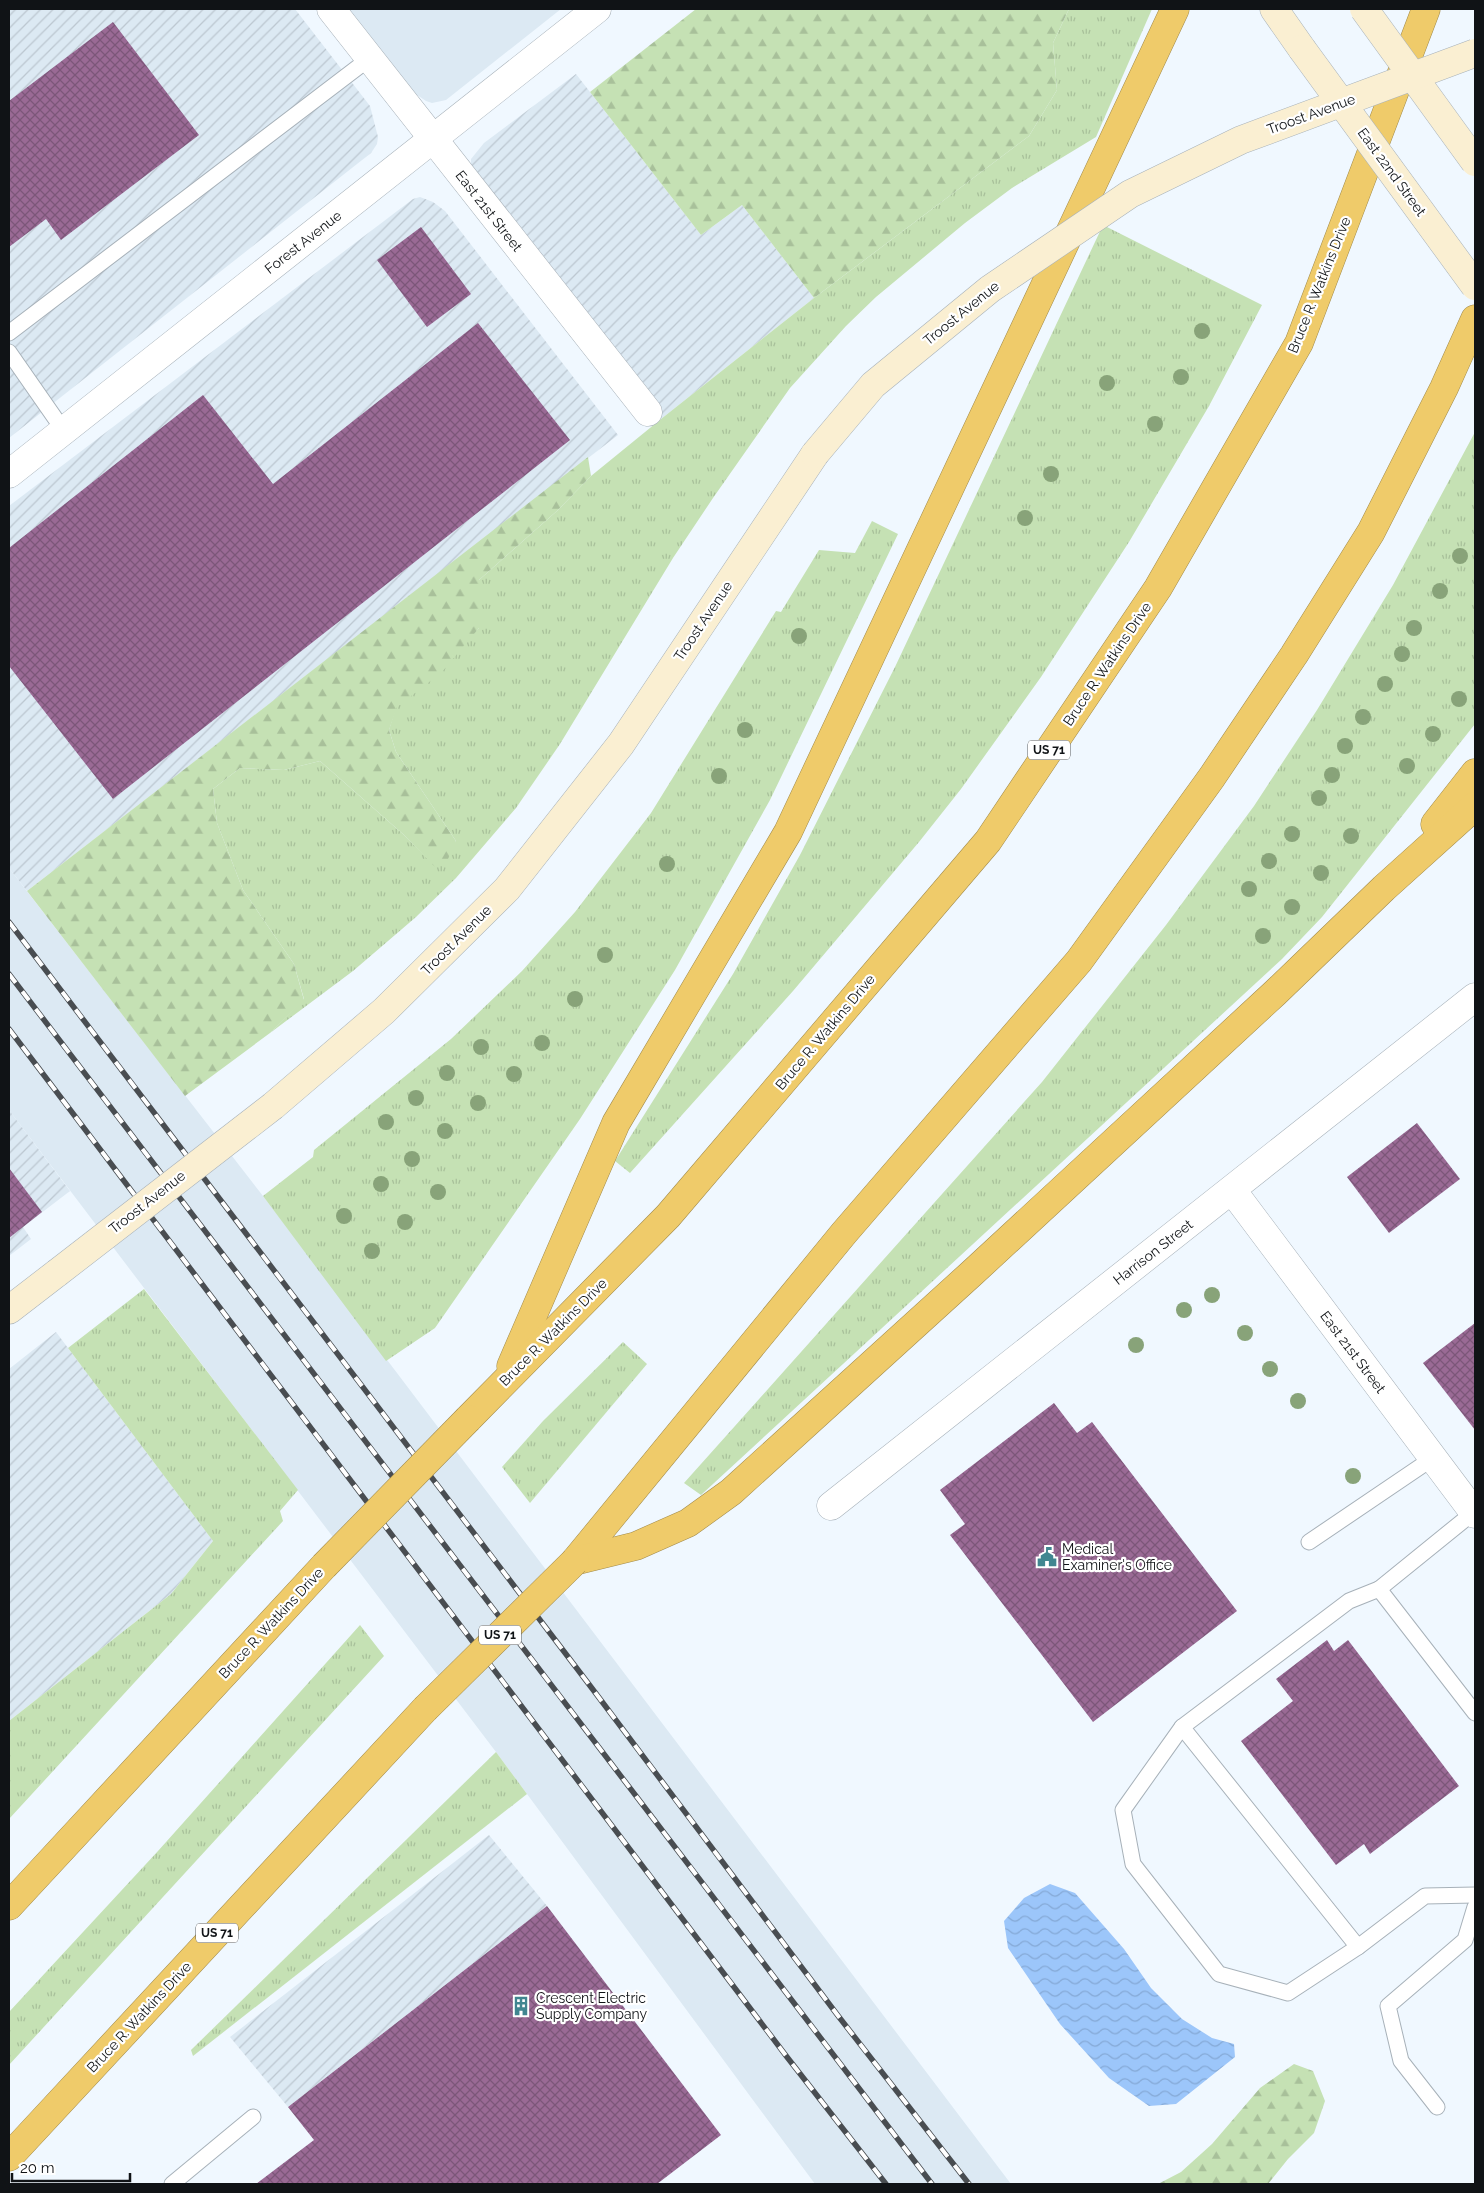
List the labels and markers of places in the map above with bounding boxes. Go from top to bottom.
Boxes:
place label: Medical Examiner's Office [1062,1541,1172,1573]
public building icon: Medical Examiner's Office [1036,1546,1058,1568]
place label: Crescent Electric Supply Company [536,1990,648,2022]
building icon: Crescent Electric Supply Company [510,1995,532,2017]

